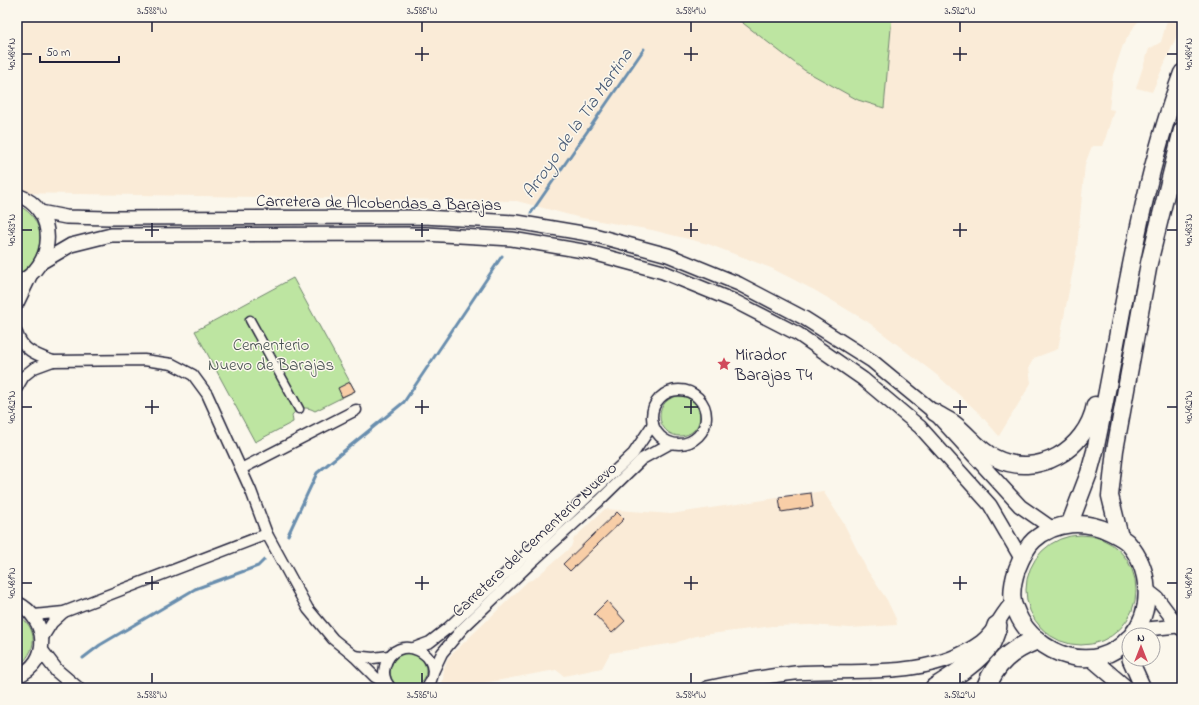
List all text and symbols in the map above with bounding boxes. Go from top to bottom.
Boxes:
text: 3.588°W [137,4,167,19]
text: 3.586°W [407,4,437,19]
text: 3.584°W [676,4,706,19]
text: 3.582°W [944,4,976,19]
text: 40.484°N [5,38,20,70]
scale bar [40,38,119,64]
text: 40.484°N [1182,38,1197,70]
text: 50 m [46,44,70,62]
water label: Arroyo de la Tía Martina [517,44,640,204]
street label: Carretera de Alcobendas a Barajas [256,189,502,218]
text: 40.483°N [5,214,20,246]
text: 40.483°N [1182,214,1197,246]
park label: Cementerio Nuevo de Barajas [208,333,334,378]
place label: Mirador Barajas T4 [734,343,812,388]
place icon: Mirador Barajas T4 [716,356,732,372]
text: 40.482°N [5,390,20,423]
text: 40.482°N [1182,390,1197,423]
street label: Carretera del Cementerio Nuevo [447,457,623,624]
text: 40.481°N [5,567,20,598]
text: 40.481°N [1182,567,1197,598]
north arrow [1121,627,1161,667]
text: N [1137,630,1145,646]
text: 3.588°W [137,688,167,703]
text: 3.586°W [407,688,437,703]
text: 3.584°W [676,688,706,703]
text: 3.582°W [944,688,976,703]

